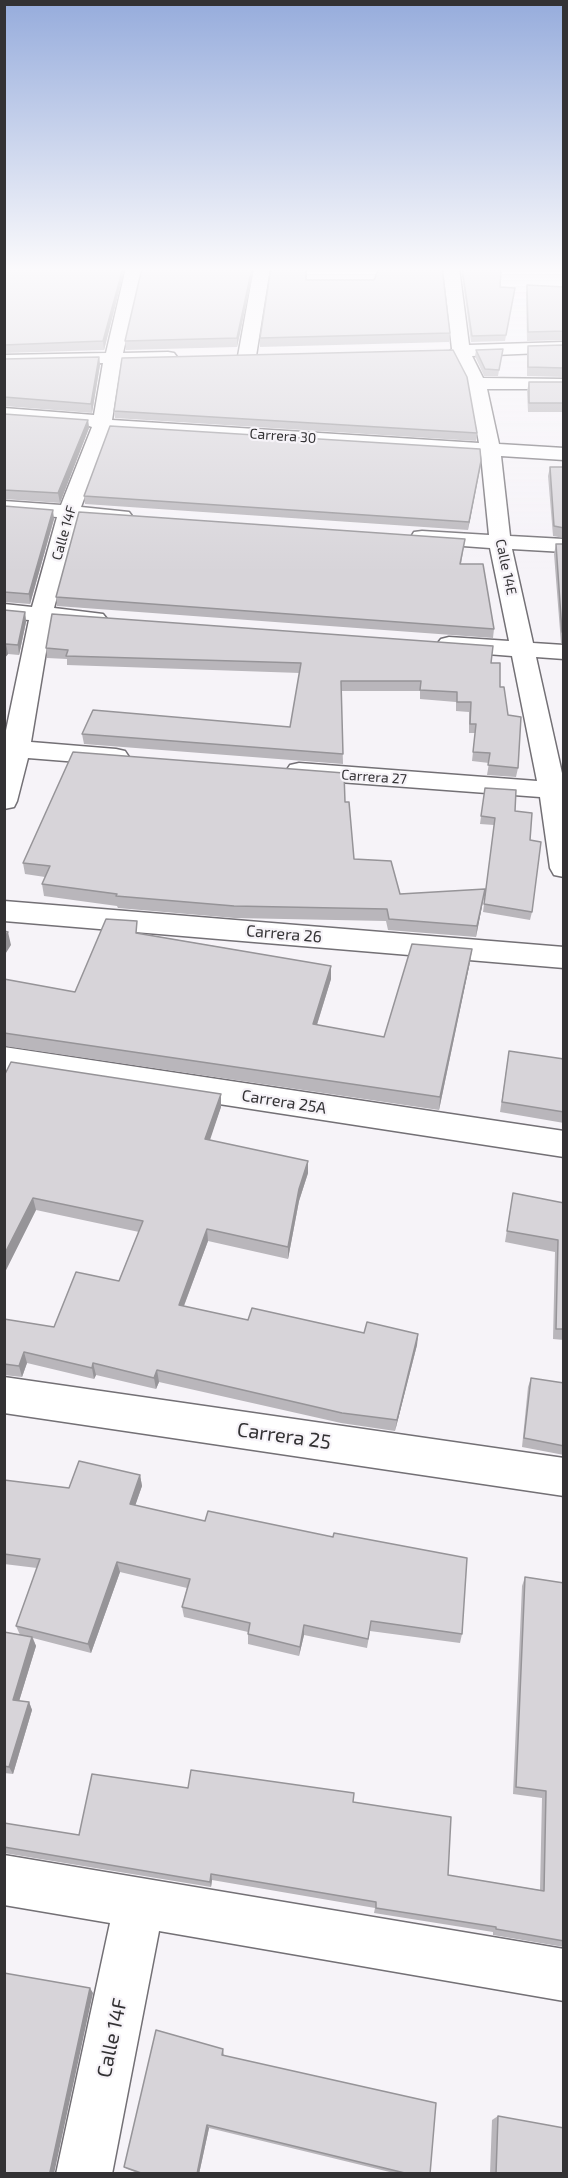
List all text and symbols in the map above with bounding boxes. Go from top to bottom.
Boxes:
street label: Carrera 30 [249,425,317,447]
street label: Calle 14F [48,504,80,562]
street label: Calle 14E [492,538,520,596]
street label: Carrera 27 [341,766,407,788]
street label: Carrera 26 [245,921,323,947]
street label: Carrera 25A [240,1086,328,1118]
street label: Carrera 25 [236,1418,332,1454]
street label: Calle 14F [92,1996,132,2080]

